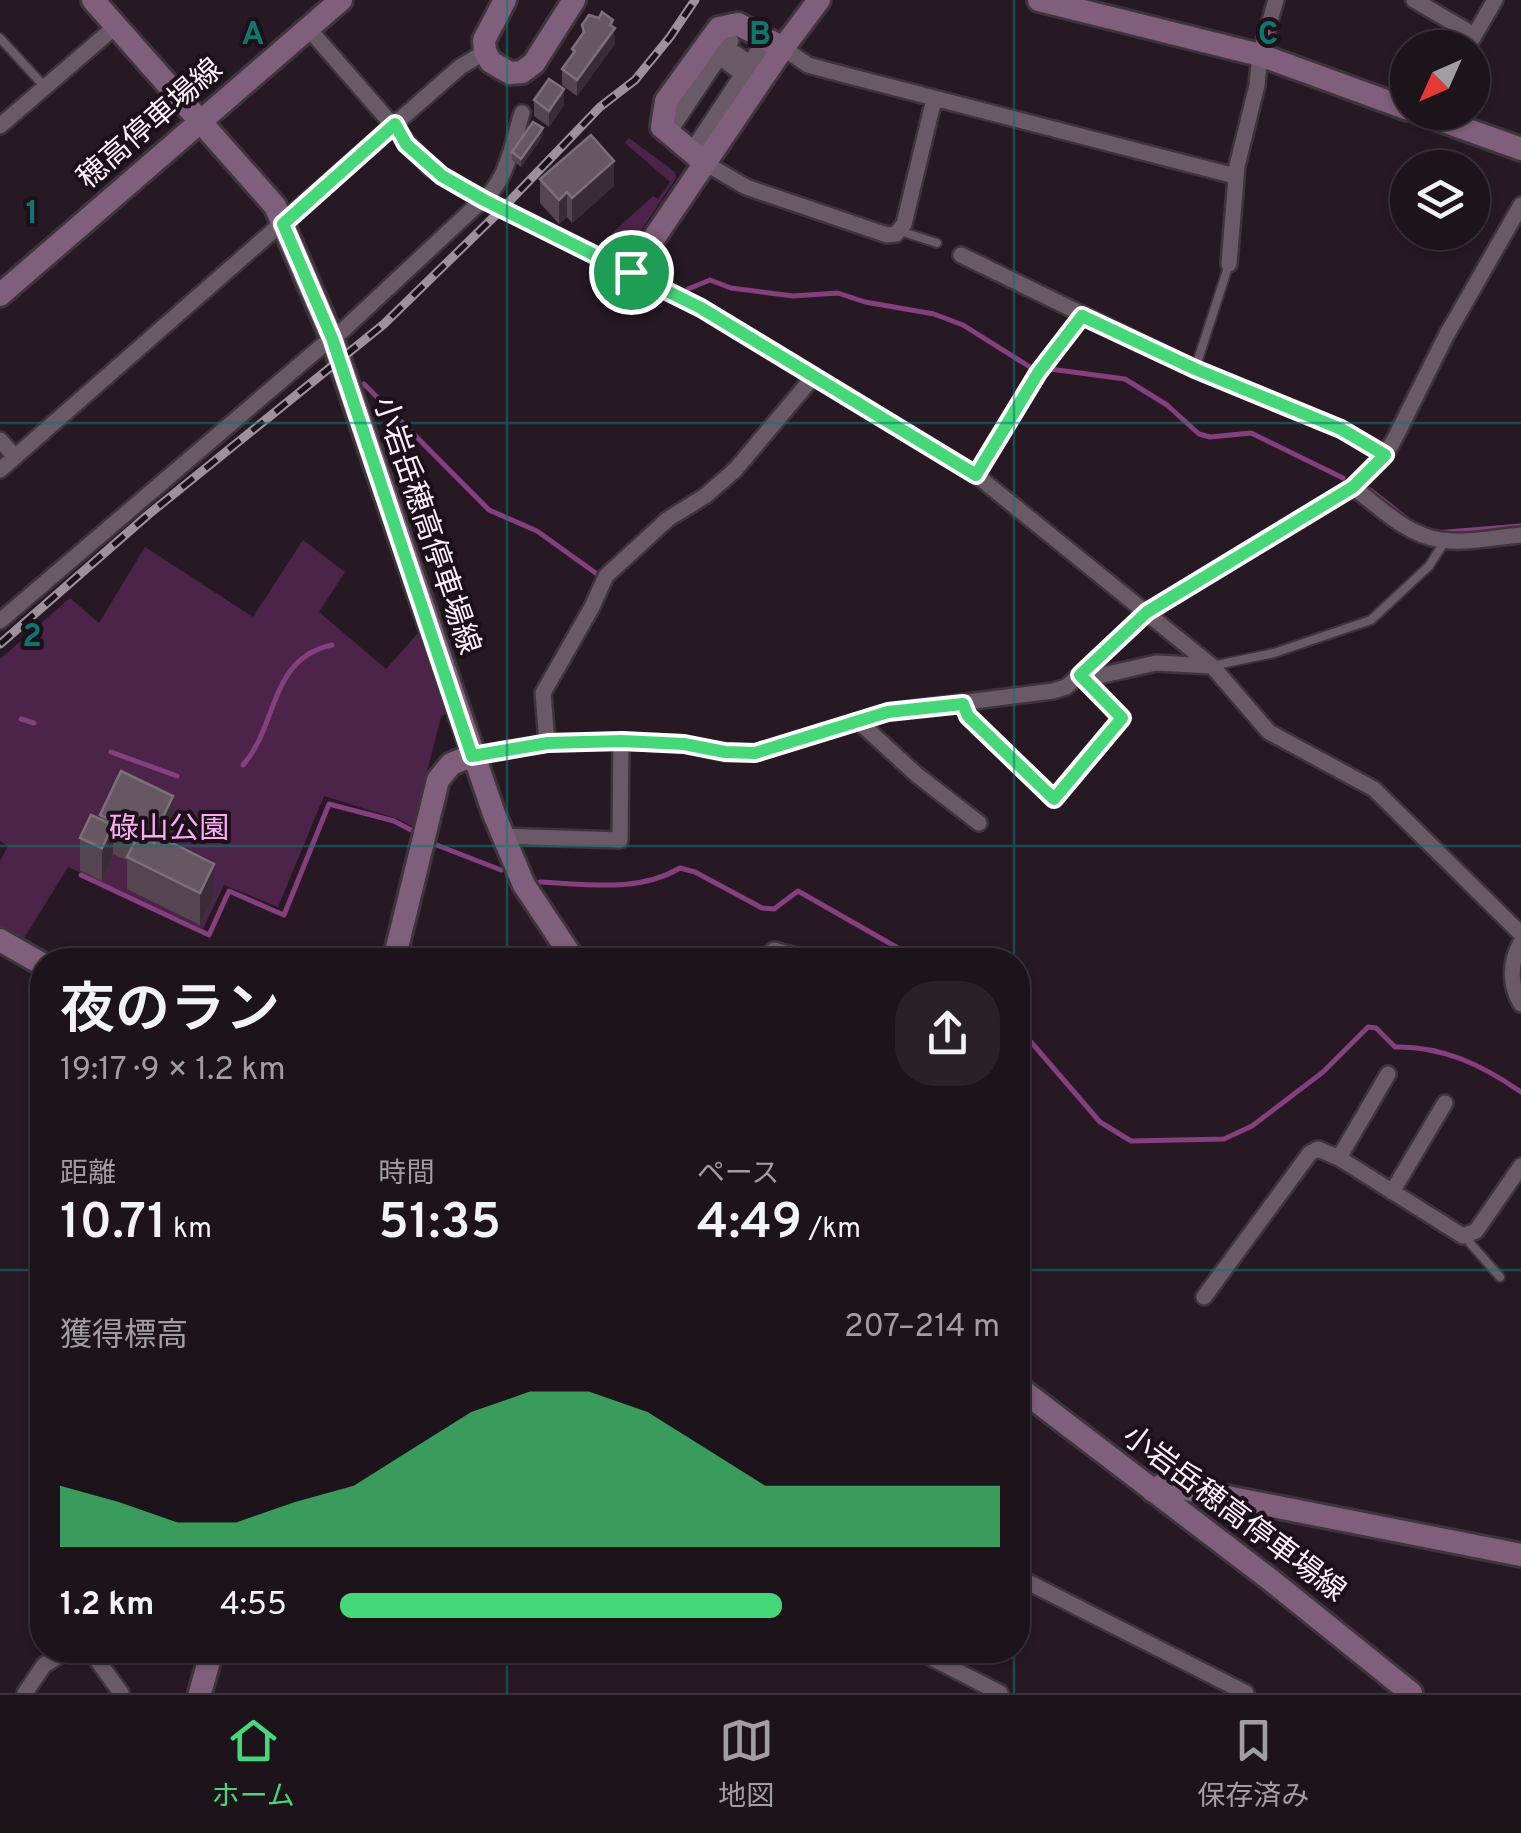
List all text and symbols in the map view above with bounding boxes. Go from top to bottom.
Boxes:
text: A [242,16,264,56]
text: B [749,16,771,56]
text: C [1258,16,1278,56]
north arrow [1390,30,1490,130]
map controls [1390,30,1490,250]
street label: 穂高停車場線 [71,52,231,198]
button: layers [1390,150,1490,250]
text: 1 [26,195,38,235]
pin [589,230,674,315]
icon: arrive [604,245,659,300]
street label: 小岩岳穂高停車場線 [364,392,486,660]
text: 2 [22,618,42,658]
park label: 碌山公園 [109,812,229,849]
text: 夜のラン [60,978,280,1048]
button: share [895,981,1000,1086]
text: 19:17 · 9 × 1.2 km [60,1051,286,1091]
text: 距離 [60,1157,116,1193]
text: 時間 [378,1157,434,1193]
text: ペース [697,1157,779,1193]
text: 10.71 [60,1193,167,1256]
text: 51:35 [378,1193,501,1256]
text: 4:49 [697,1193,802,1256]
text: km [167,1212,212,1248]
text: /km [802,1212,861,1248]
text: 207–214 m [844,1308,1000,1348]
text: 獲得標高 [60,1317,188,1357]
street label: 小岩岳穂高停車場線 [1114,1419,1352,1611]
text: 1.2 km [60,1586,154,1626]
text: 4:55 [220,1586,287,1626]
tab: ホーム [212,1713,295,1816]
tab: 地図 [718,1713,774,1816]
tab: 保存済み [1197,1713,1309,1816]

